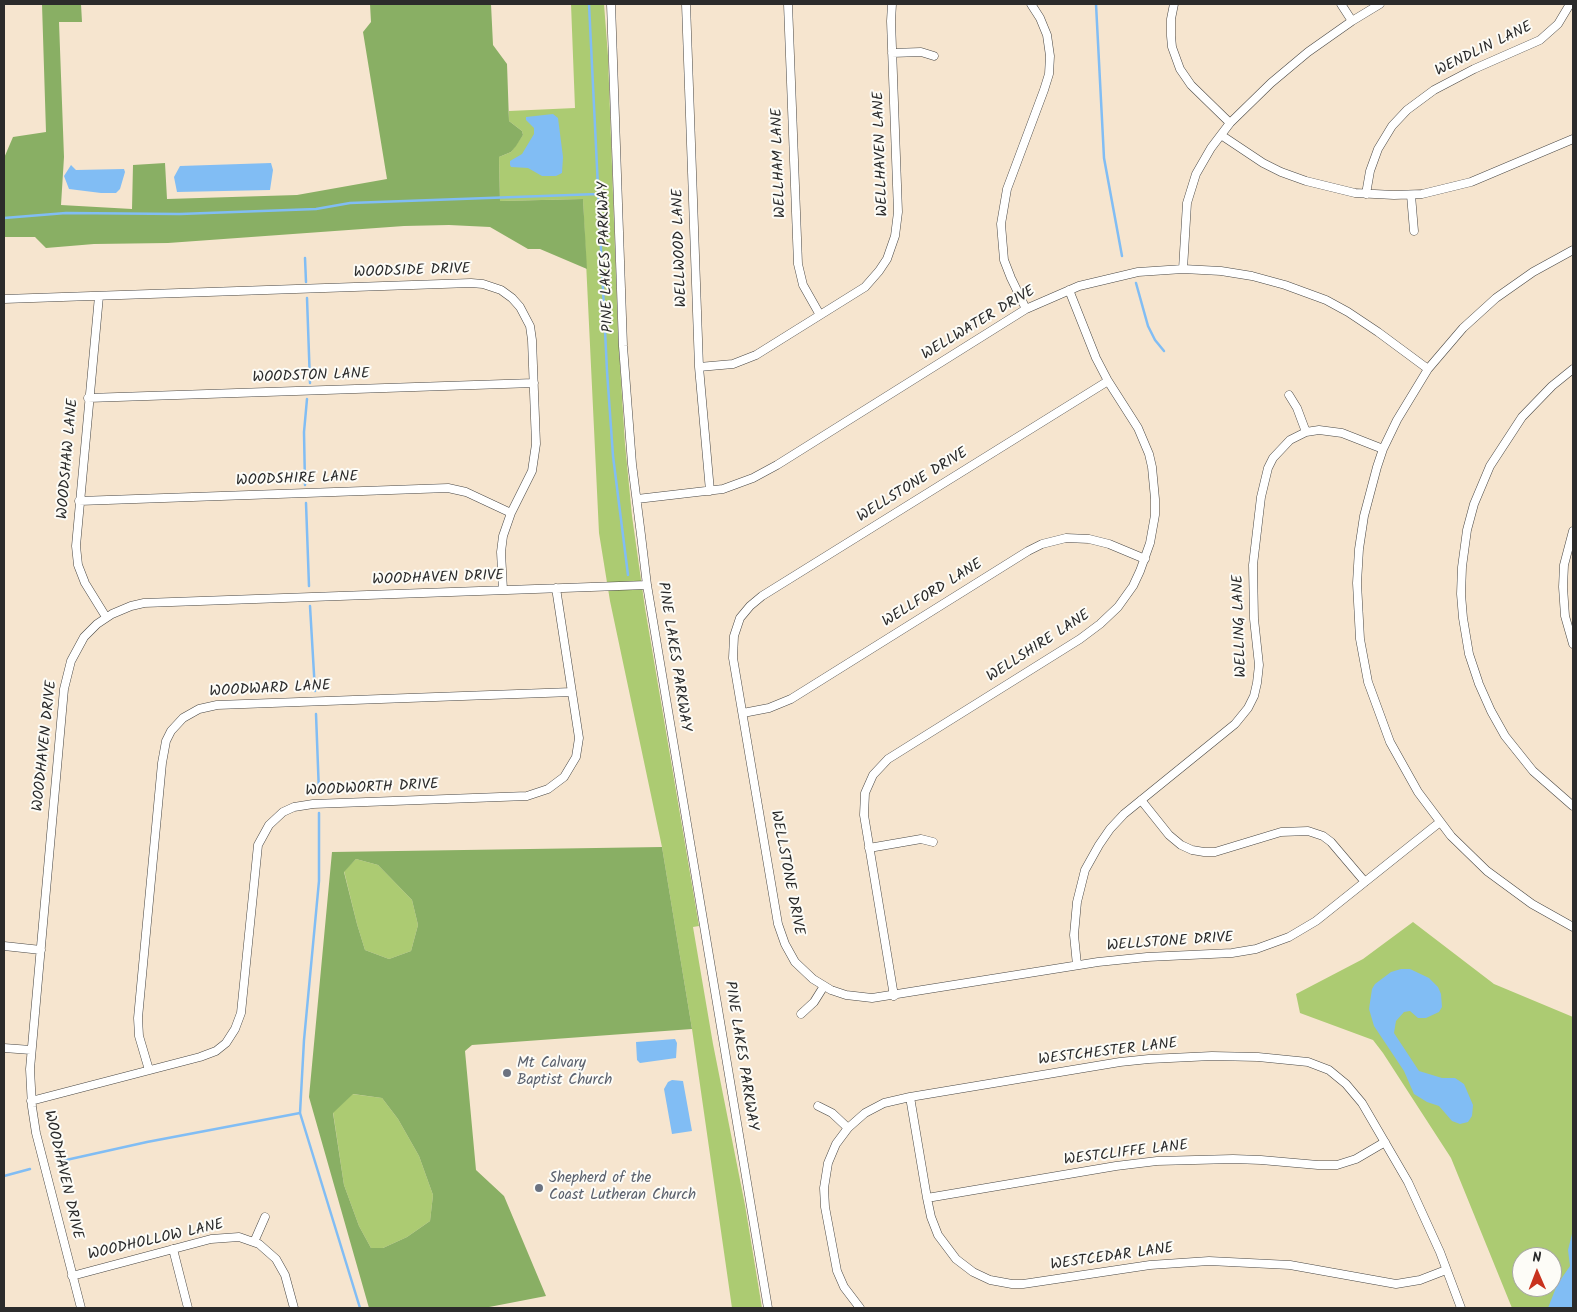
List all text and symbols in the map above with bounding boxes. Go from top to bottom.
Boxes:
street label: WENDLIN LANE [1433,19,1535,81]
street label: WELLHAVEN LANE [871,91,893,217]
street label: WELLHAM LANE [769,108,791,218]
street label: PINE LAKES PARKWAY [595,181,619,333]
street label: WELLWOOD LANE [670,188,692,308]
street label: WOODSIDE DRIVE [353,261,471,283]
street label: WELLWATER DRIVE [919,283,1039,365]
street label: WOODSTON LANE [252,366,370,388]
street label: WOODSHAW LANE [55,398,83,520]
street label: WELLSTONE DRIVE [854,445,972,527]
street label: WOODSHIRE LANE [236,469,358,491]
street label: WELLFORD LANE [880,556,986,632]
street label: WOODHAVEN DRIVE [372,568,504,590]
street label: WELLING LANE [1230,574,1252,678]
street label: PINE LAKES PARKWAY [652,581,694,733]
street label: WELLSHIRE LANE [984,607,1094,687]
street label: WOODWARD LANE [209,678,331,702]
street label: WOODHAVEN DRIVE [30,680,62,812]
street label: WOODWORTH DRIVE [305,777,439,801]
street label: WELLSTONE DRIVE [765,809,807,937]
street label: WELLSTONE DRIVE [1106,930,1234,956]
street label: PINE LAKES PARKWAY [719,980,761,1132]
street label: WESTCHESTER LANE [1037,1036,1179,1070]
place label: Mt Calvary Baptist Church [517,1055,612,1090]
marker: Mt Calvary Baptist Church [501,1067,513,1079]
street label: WOODHAVEN DRIVE [38,1109,86,1241]
street label: WESTCLIFFE LANE [1063,1137,1189,1171]
place label: Shepherd of the Coast Lutheran Church [549,1170,696,1205]
marker: Shepherd of the Coast Lutheran Church [533,1182,545,1194]
street label: WOODHOLLOW LANE [86,1217,226,1265]
street label: WESTCEDAR LANE [1049,1240,1175,1276]
north arrow [1512,1247,1562,1297]
text: N [1532,1247,1541,1269]

